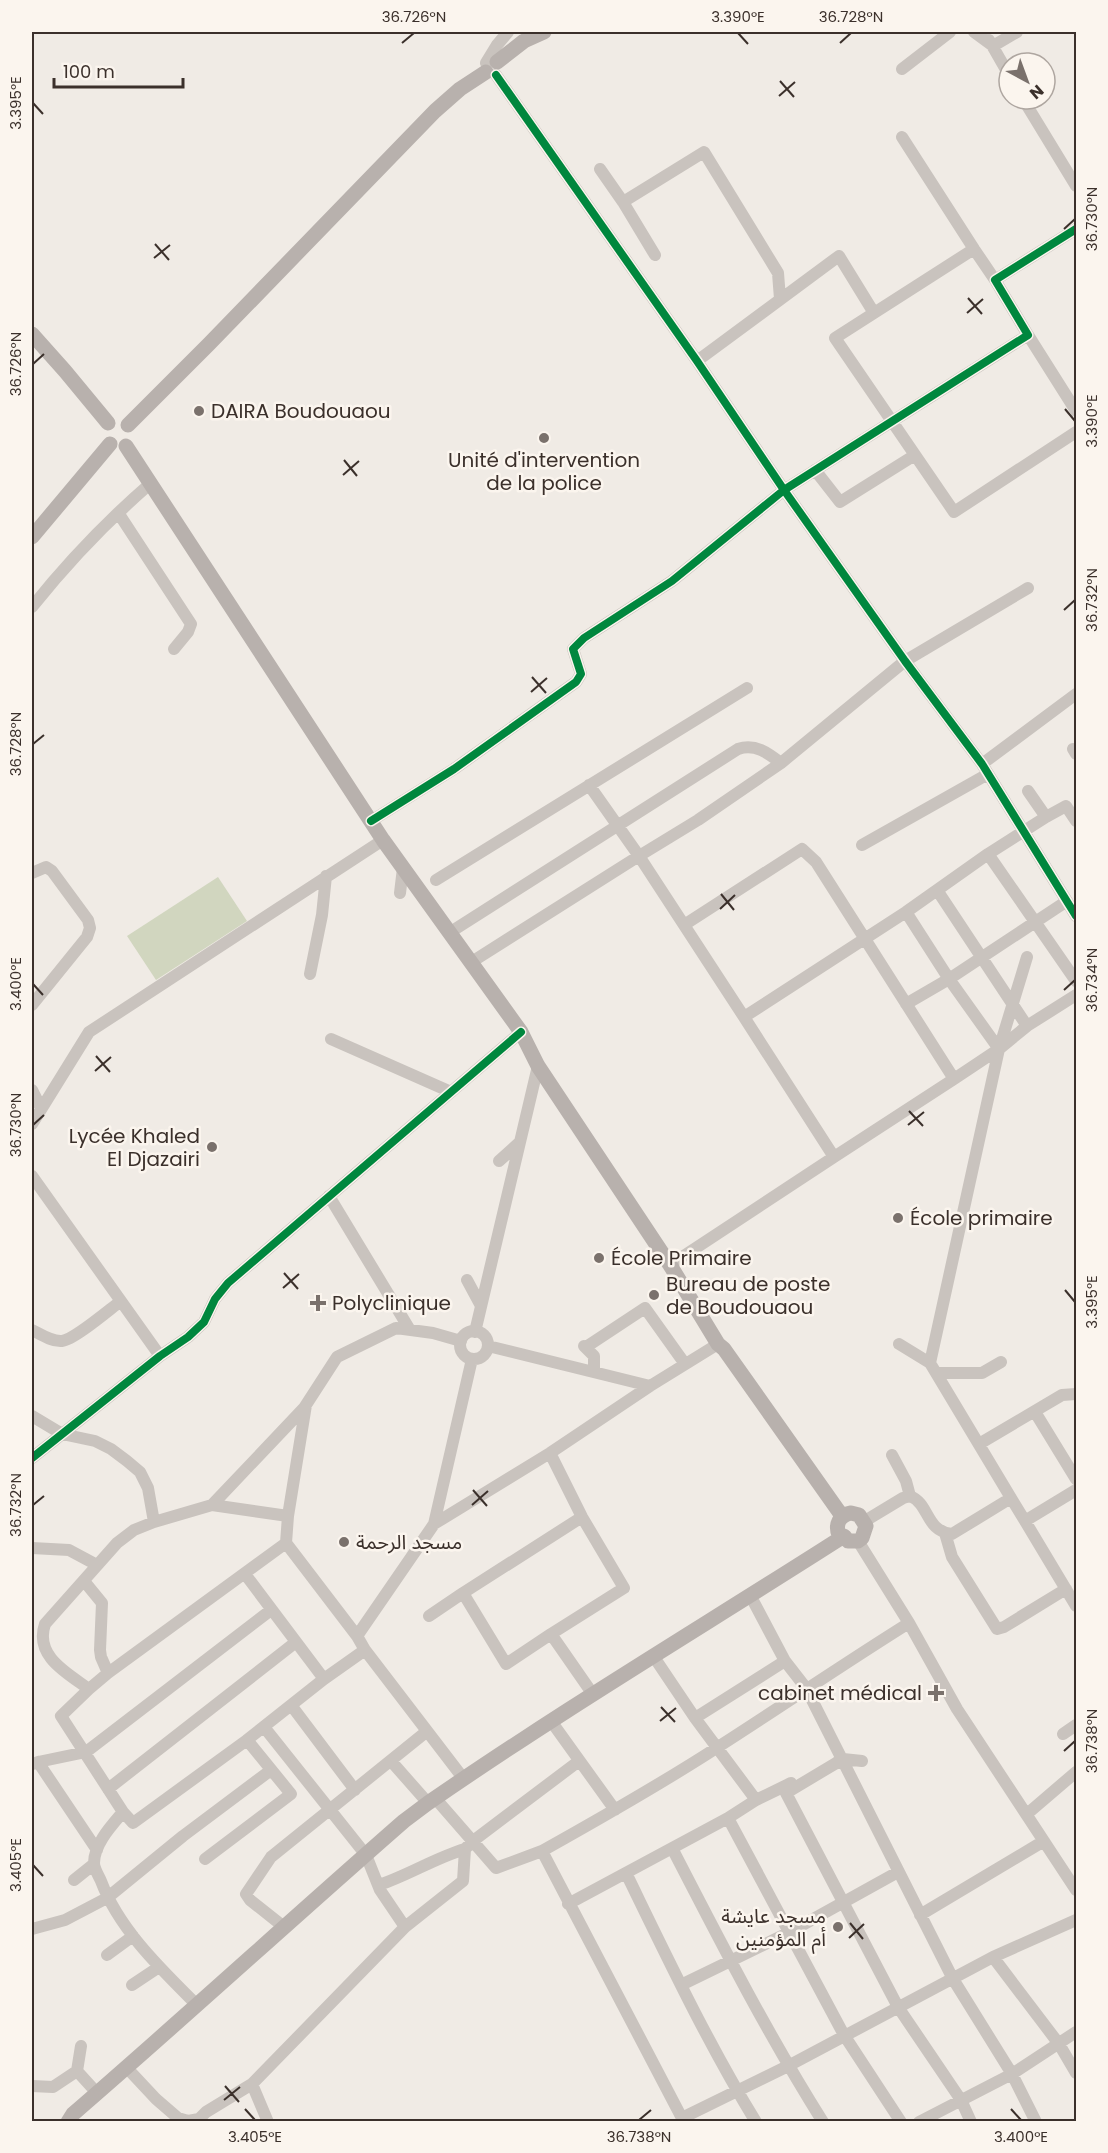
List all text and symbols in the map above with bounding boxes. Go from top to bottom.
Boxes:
text: 36.726°N [382,6,446,27]
text: 3.390°E [711,6,765,27]
text: 36.728°N [819,6,883,27]
scale bar [54,51,183,89]
north arrow [997,51,1057,111]
text: 100 m [63,59,115,84]
text: 3.395°E [5,76,26,130]
text: N [1024,79,1049,105]
text: 36.730°N [1081,187,1102,251]
text: 36.726°N [5,332,26,396]
text: 3.390°E [1081,394,1102,448]
place label: DAIRA Boudouaou [211,397,391,425]
marker: DAIRA Boudouaou [192,404,206,418]
marker: Unité d'intervention de la police [537,431,551,445]
place label: Unité d'intervention de la police [448,446,640,497]
text: 36.732°N [1081,568,1102,632]
text: 36.728°N [5,712,26,776]
text: 36.734°N [1081,948,1102,1012]
text: 3.400°E [5,957,26,1011]
text: 36.730°N [5,1093,26,1157]
place label: Lycée Khaled El Djazairi [69,1122,200,1173]
marker: Lycée Khaled El Djazairi [205,1140,219,1154]
place label: École primaire [910,1204,1053,1232]
marker: École primaire [891,1211,905,1225]
place label: École Primaire [611,1244,752,1272]
marker: École Primaire [592,1251,606,1265]
place label: Bureau de poste de Boudouaou [666,1270,830,1321]
text: 3.395°E [1081,1275,1102,1329]
marker: Bureau de poste de Boudouaou [647,1288,661,1302]
place label: Polyclinique [332,1289,451,1317]
marker: Polyclinique [309,1294,327,1312]
text: 36.732°N [5,1473,26,1537]
place label: مسجد الرحمة [356,1528,462,1556]
marker: مسجد الرحمة [337,1535,351,1549]
place label: cabinet médical [758,1679,922,1707]
marker: cabinet médical [927,1684,945,1702]
text: 36.738°N [1081,1709,1102,1773]
text: 3.405°E [5,1838,26,1892]
place label: مسجد عايشة أم المؤمنين [721,1902,826,1954]
marker: مسجد عايشة أم المؤمنين [831,1920,845,1934]
text: 3.405°E [228,2126,282,2147]
text: 36.738°N [607,2126,671,2147]
text: 3.400°E [994,2126,1048,2147]

